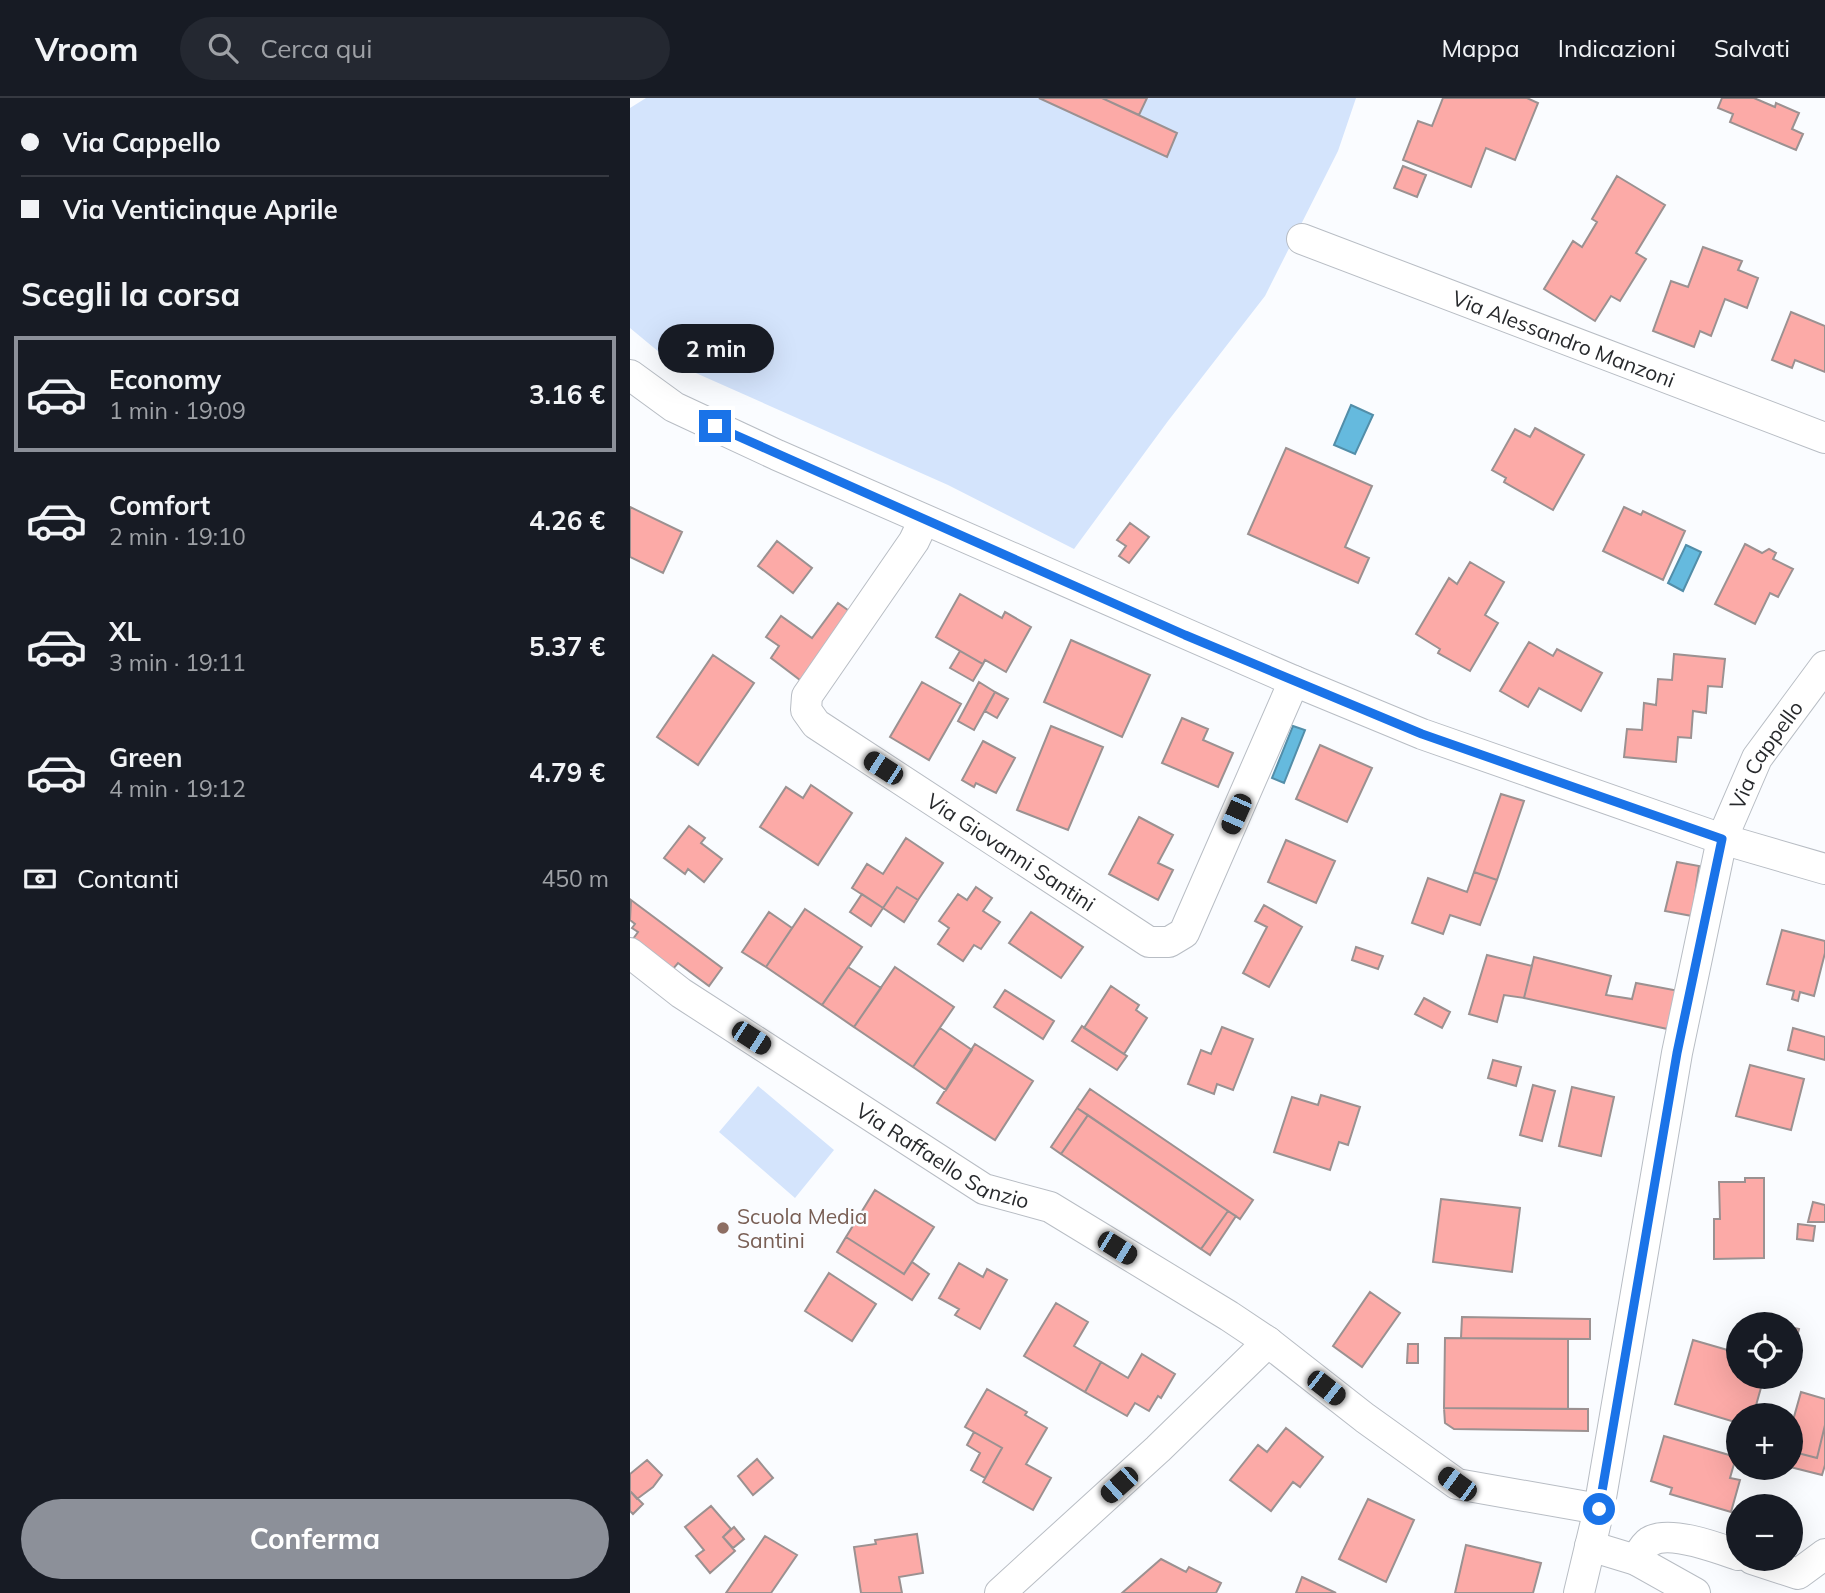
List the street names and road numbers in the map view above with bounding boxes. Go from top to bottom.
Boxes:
street label: Via Alessandro Manzoni [1449,284,1679,393]
street label: Via Cappello [1723,695,1808,813]
street label: Via Giovanni Santini [922,787,1100,916]
street label: Via Raffaello Sanzio [851,1097,1032,1214]

